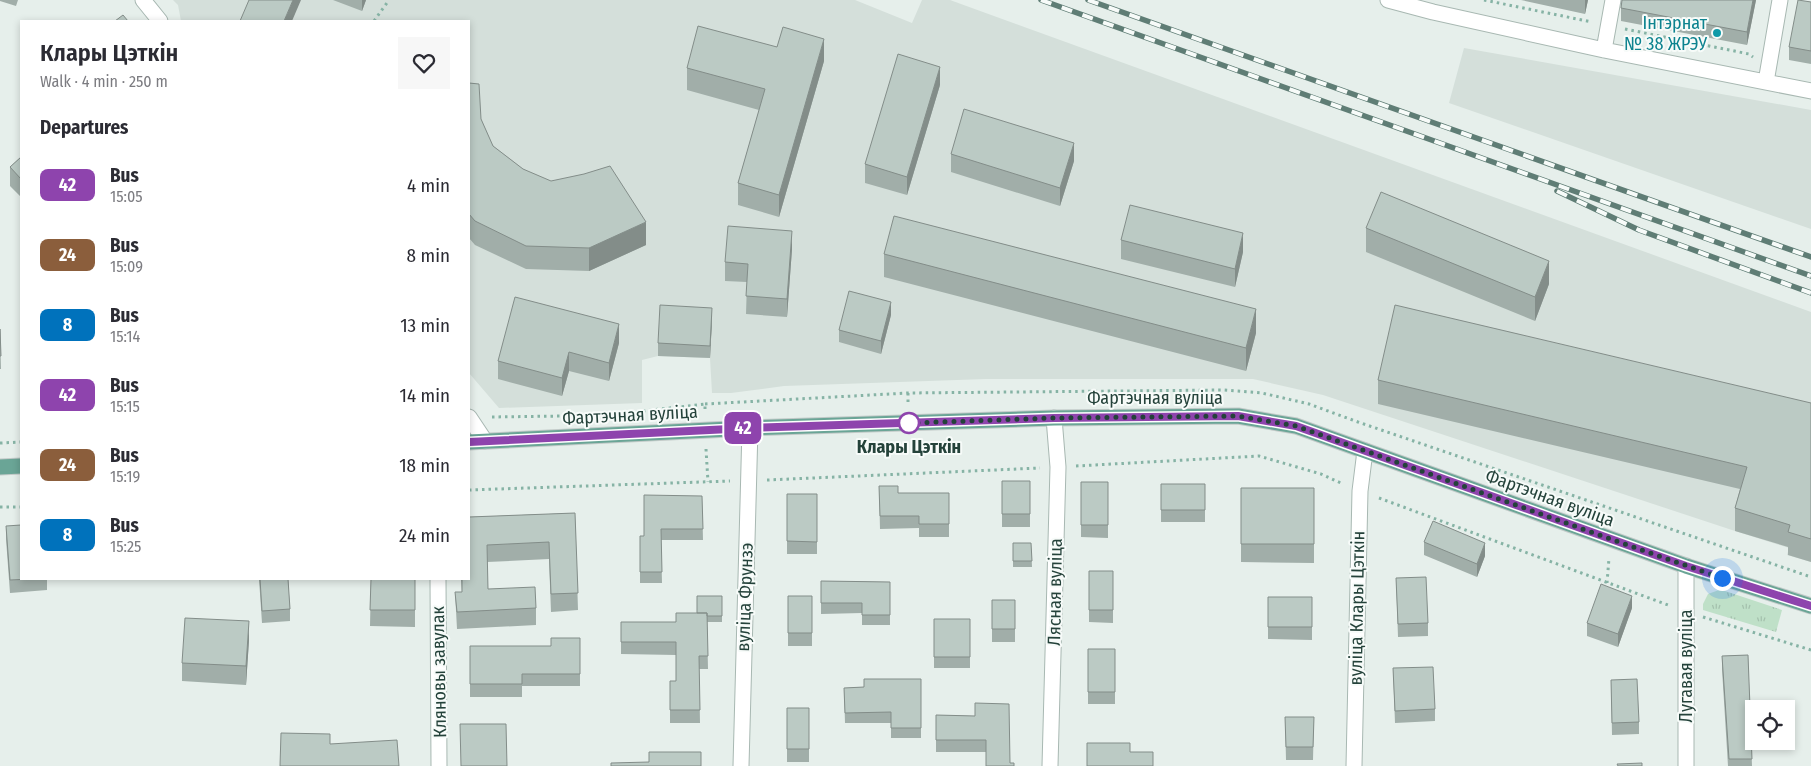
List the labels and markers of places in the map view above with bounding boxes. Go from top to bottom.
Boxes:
place label: Інтэрнат № 38 ЖРЭУ [1624,12,1708,55]
marker: Інтэрнат № 38 ЖРЭУ [1711,27,1723,39]
marker: Клары Цэткін [898,412,920,434]
place label: Клары Цэткін [857,436,961,458]

